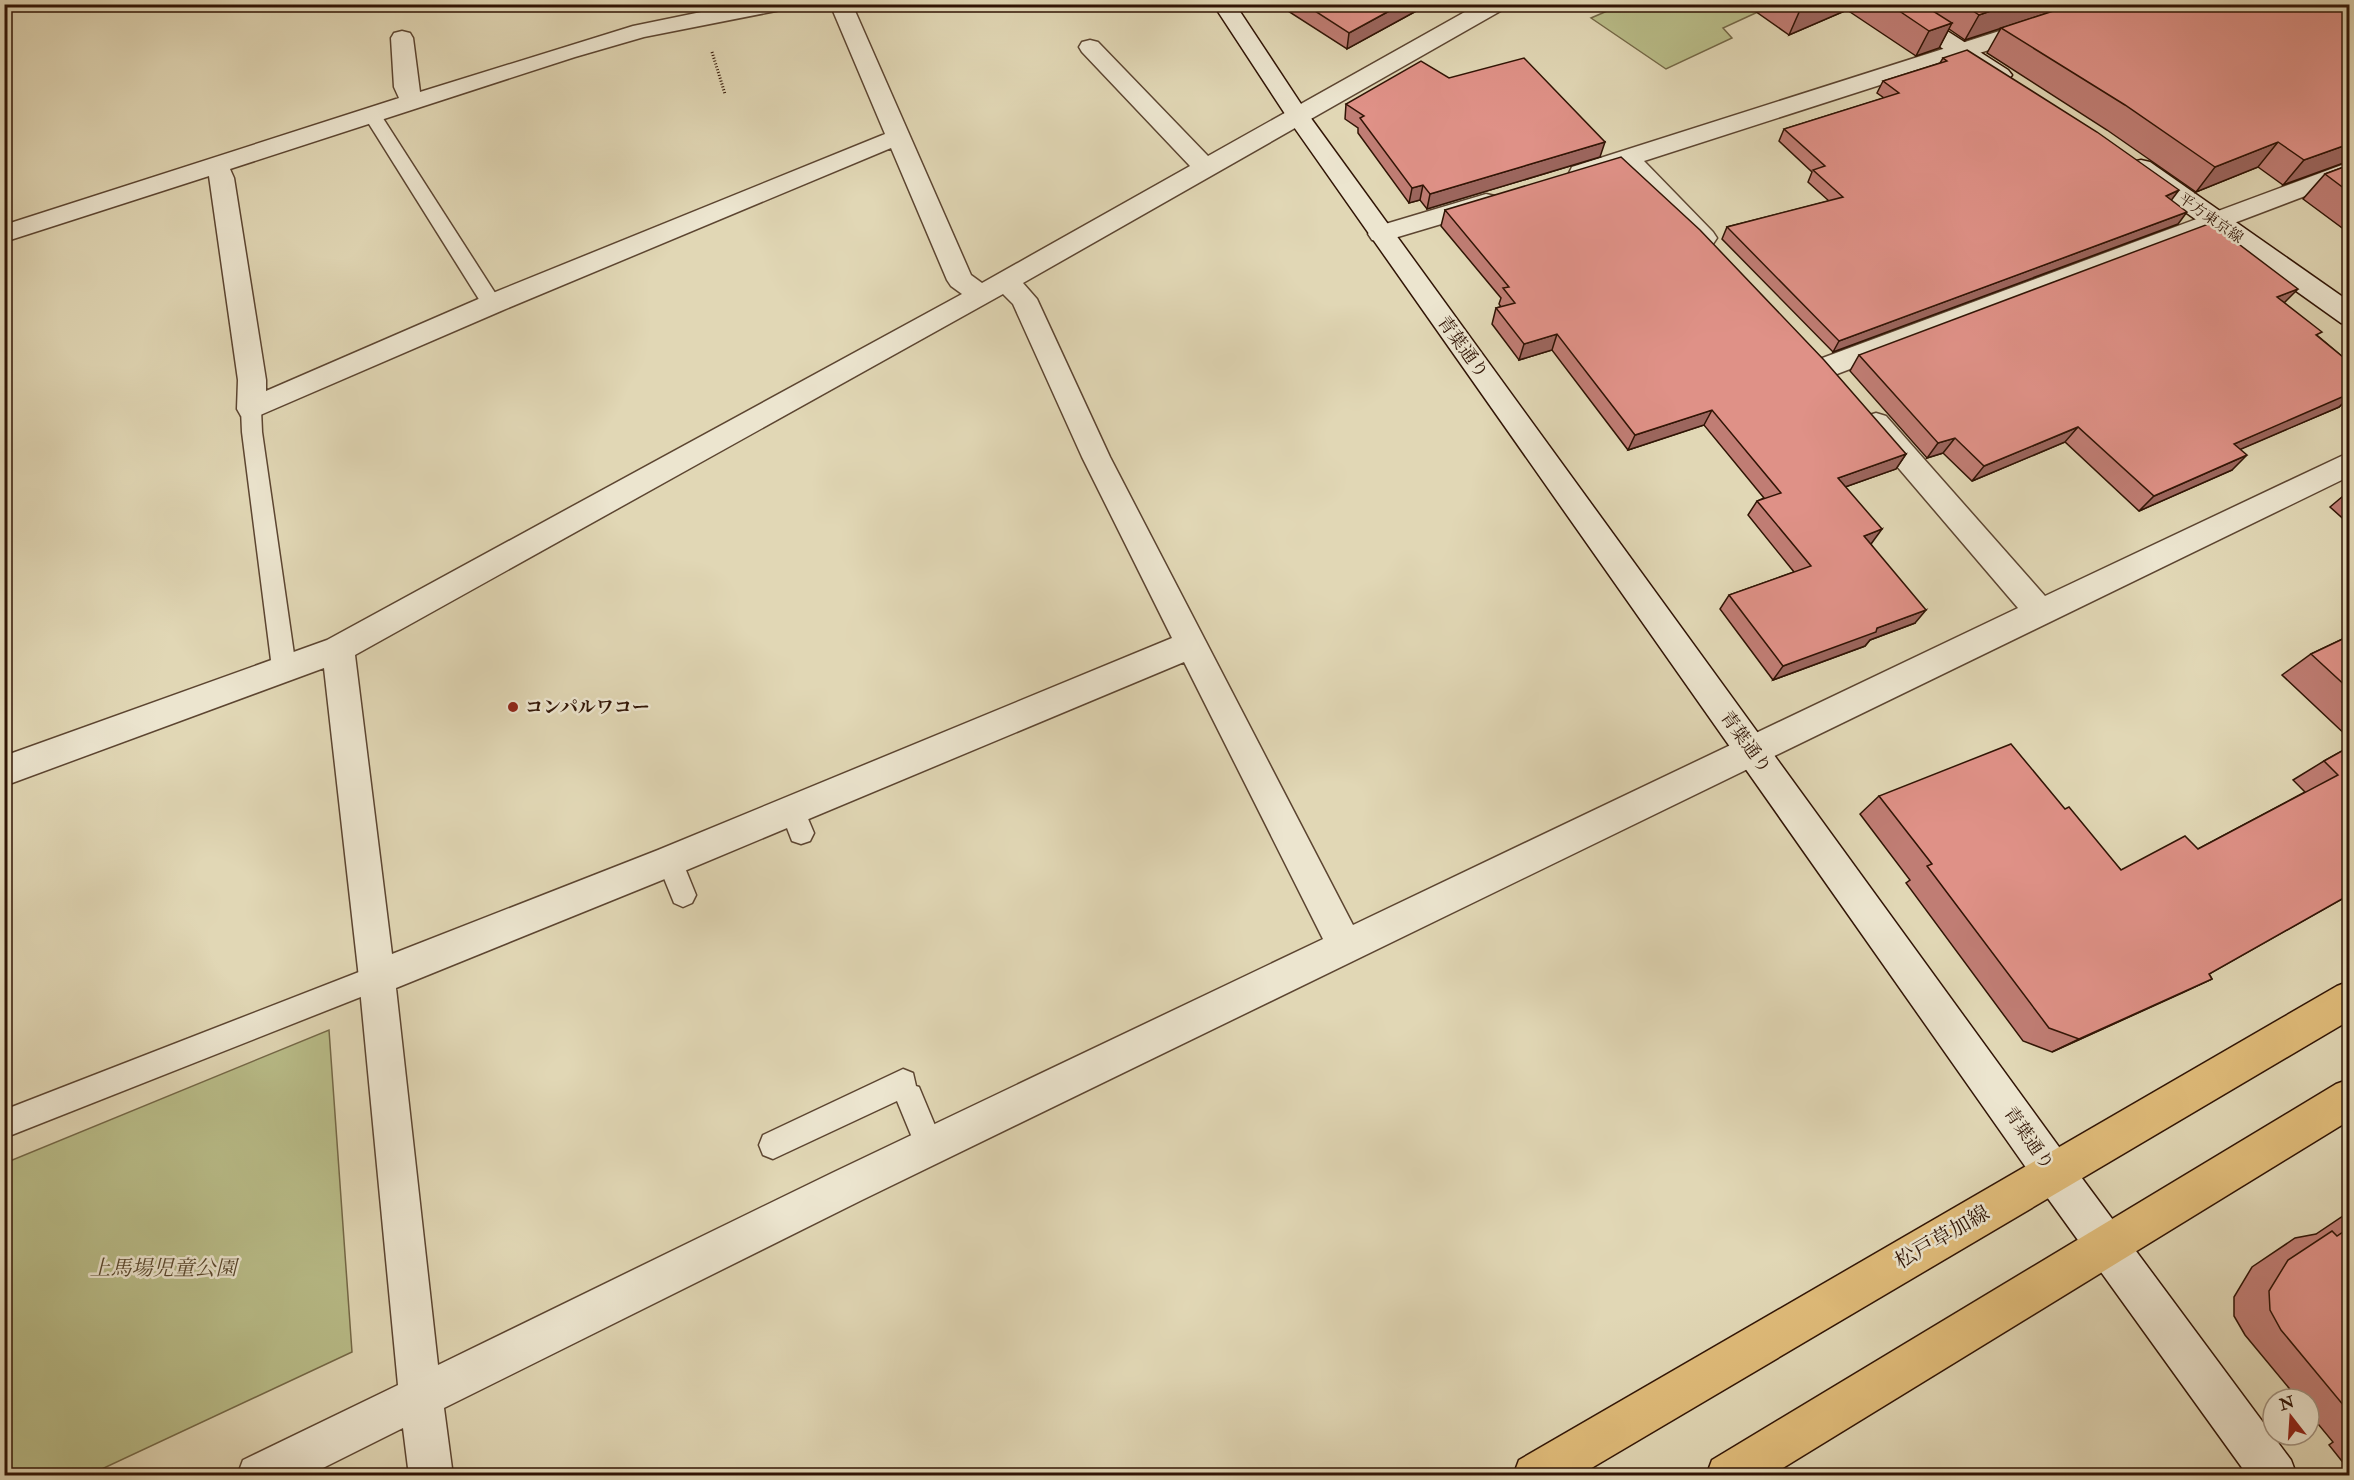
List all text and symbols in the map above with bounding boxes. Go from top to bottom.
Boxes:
street label: 平方東京線 [2175,189,2247,248]
street label: 青葉通り [1432,311,1493,383]
place label: コンパルワコー [525,696,650,719]
marker: コンパルワコー [506,700,520,714]
street label: 青葉通り [1715,706,1776,778]
street label: 青葉通り [1999,1102,2059,1174]
street label: 松戸草加線 [1890,1199,1994,1275]
park label: 上馬場児童公園 [90,1255,239,1282]
north arrow [2261,1387,2321,1447]
text: N [2276,1392,2297,1416]

